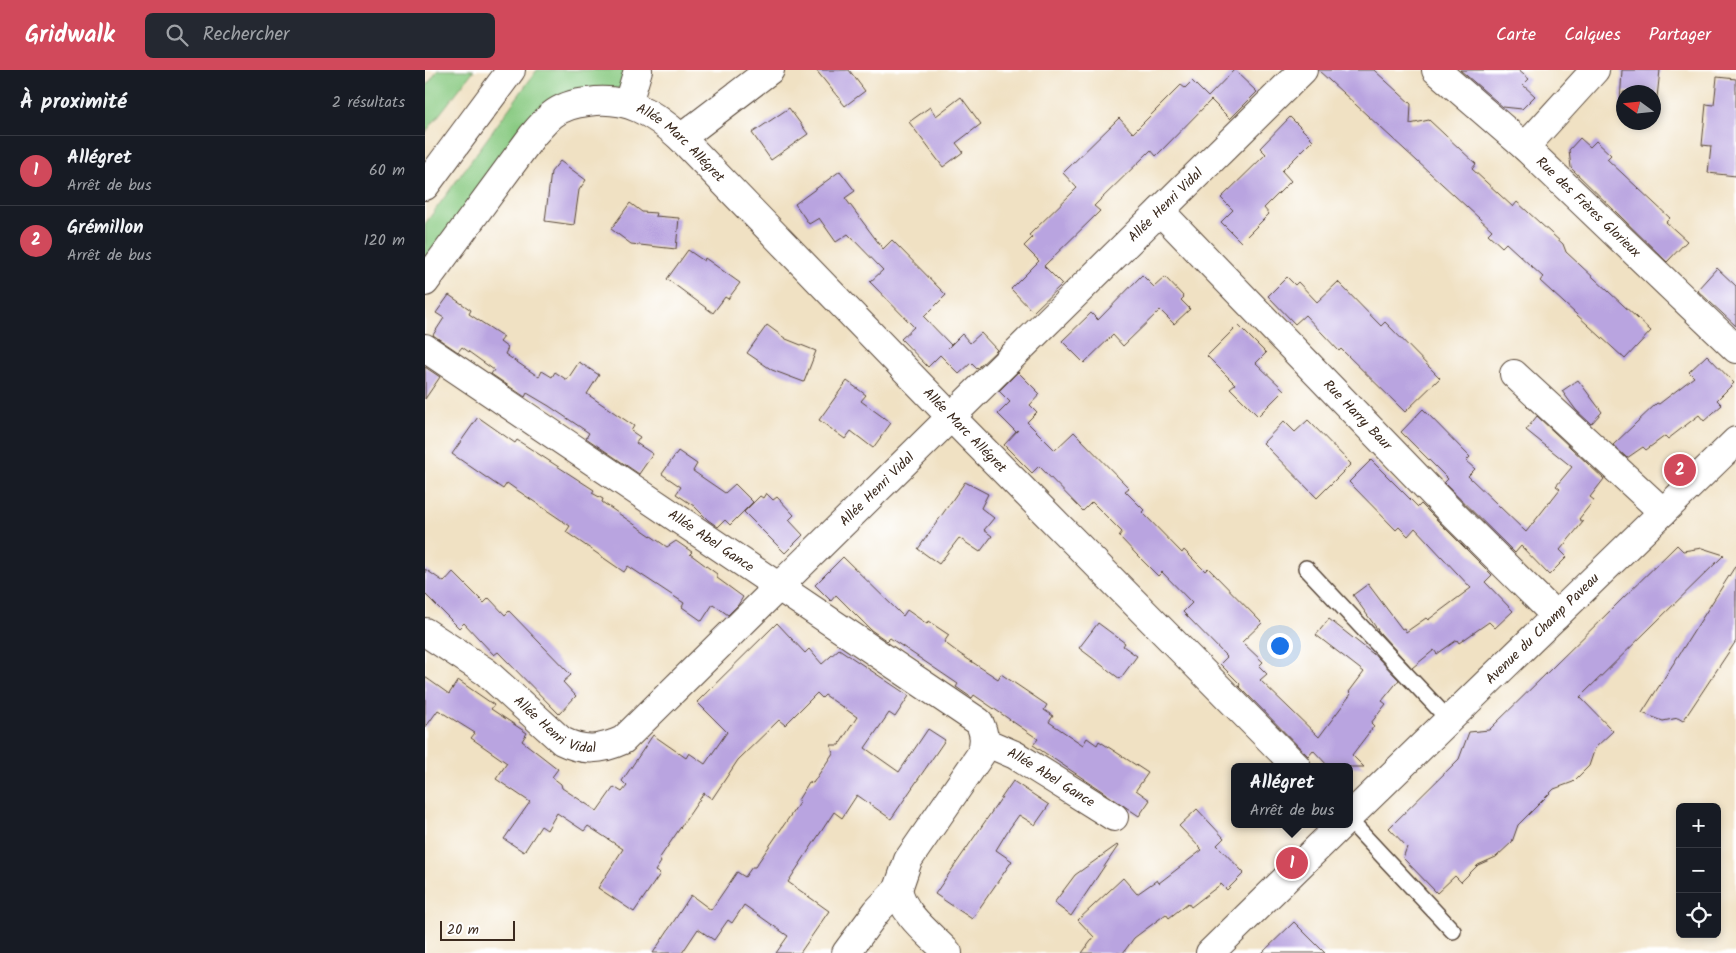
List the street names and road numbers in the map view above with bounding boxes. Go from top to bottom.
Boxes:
street label: Allée Marc Allégret [633,98,730,188]
street label: Rue des Frères Glorieux [1531,152,1646,264]
street label: Allée Henri Vidal [1123,163,1209,248]
street label: Rue Harry Baur [1318,375,1398,457]
street label: Allée Marc Allégret [918,383,1012,479]
street label: Allée Henri Vidal [835,447,920,532]
street label: Allée Abel Gance [663,504,759,578]
street label: Avenue du Champ Paveau [1480,568,1605,690]
street label: Allée Henri Vidal [508,691,598,759]
street label: Allée Abel Gance [1004,742,1100,814]

